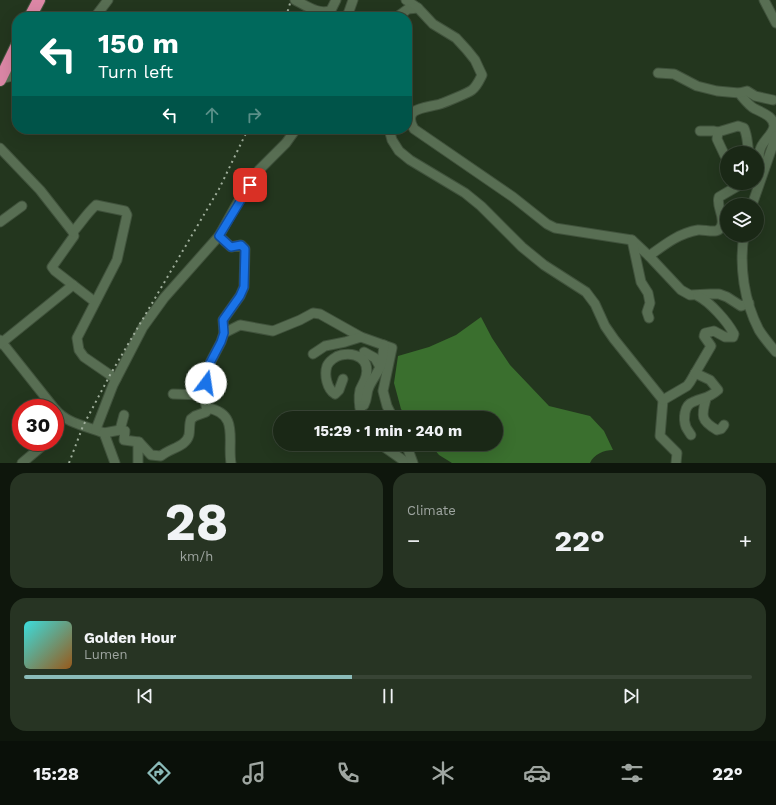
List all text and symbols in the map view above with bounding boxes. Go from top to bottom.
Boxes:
text: 150 m [98,27,179,60]
icon: left [32,28,84,80]
text: Turn left [98,61,173,82]
icon: left [159,104,181,126]
icon: ahead [201,104,223,126]
icon: right [243,104,265,126]
map controls [720,146,764,242]
button: sound [720,146,764,190]
pin [233,168,267,202]
icon: arrive [239,174,261,196]
button: layers [720,198,764,242]
position arrow [185,362,227,404]
speed limit sign: 30 [12,399,64,451]
text: 15:29 · 1 min · 240 m [314,422,462,440]
text: 28 [165,492,228,553]
text: Climate [407,503,456,518]
text: 22° [554,523,605,558]
text: − [407,528,420,553]
text: + [739,528,752,553]
text: km/h [180,549,213,564]
text: Golden Hour [84,629,176,647]
text: Lumen [84,647,128,662]
icon: previous [134,685,156,707]
icon: pause [377,685,399,707]
icon: next [620,685,642,707]
icon: directions [145,759,173,787]
icon: music [240,759,268,787]
icon: phone [334,759,362,787]
icon: climate [429,759,457,787]
icon: car [523,759,551,787]
icon: filters [618,759,646,787]
text: 15:28 [33,763,79,784]
text: 22° [712,763,743,784]

